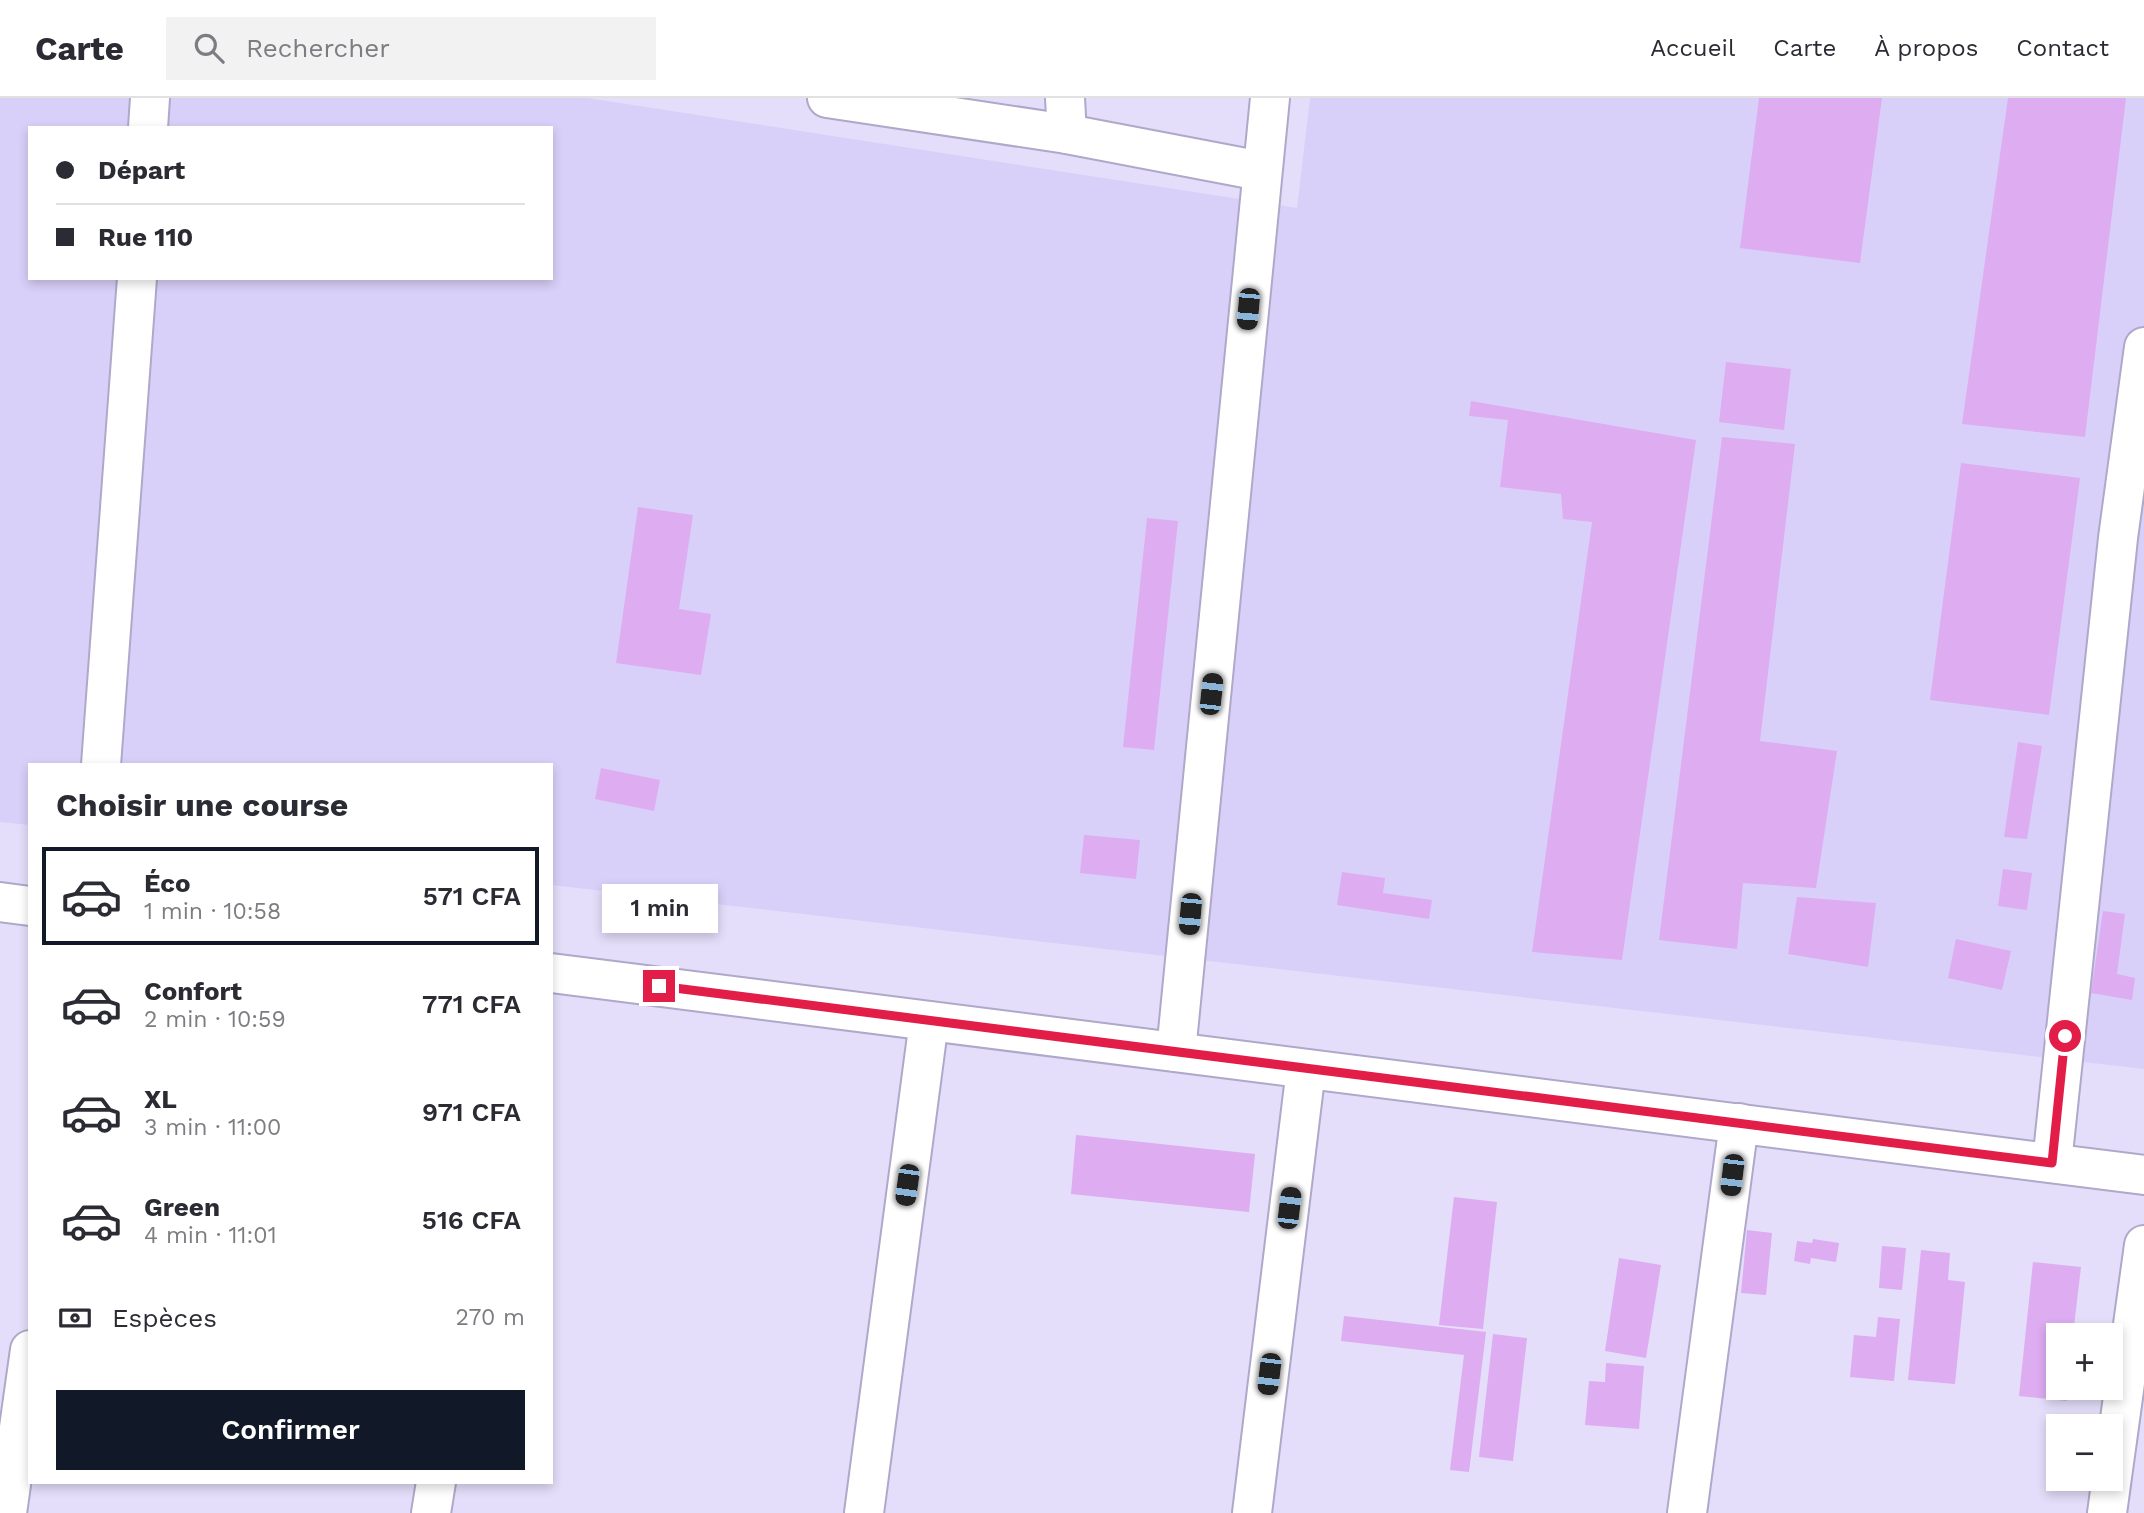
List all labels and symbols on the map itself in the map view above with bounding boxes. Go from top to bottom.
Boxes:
car [1236,287,1261,331]
car [1199,672,1224,716]
callout: 1 min [601,884,717,934]
car [1178,892,1203,936]
route end [643,970,675,1002]
route start [2049,1020,2081,1052]
car [1720,1153,1745,1197]
car [894,1163,921,1207]
car [1277,1186,1302,1230]
car [1257,1352,1282,1396]

